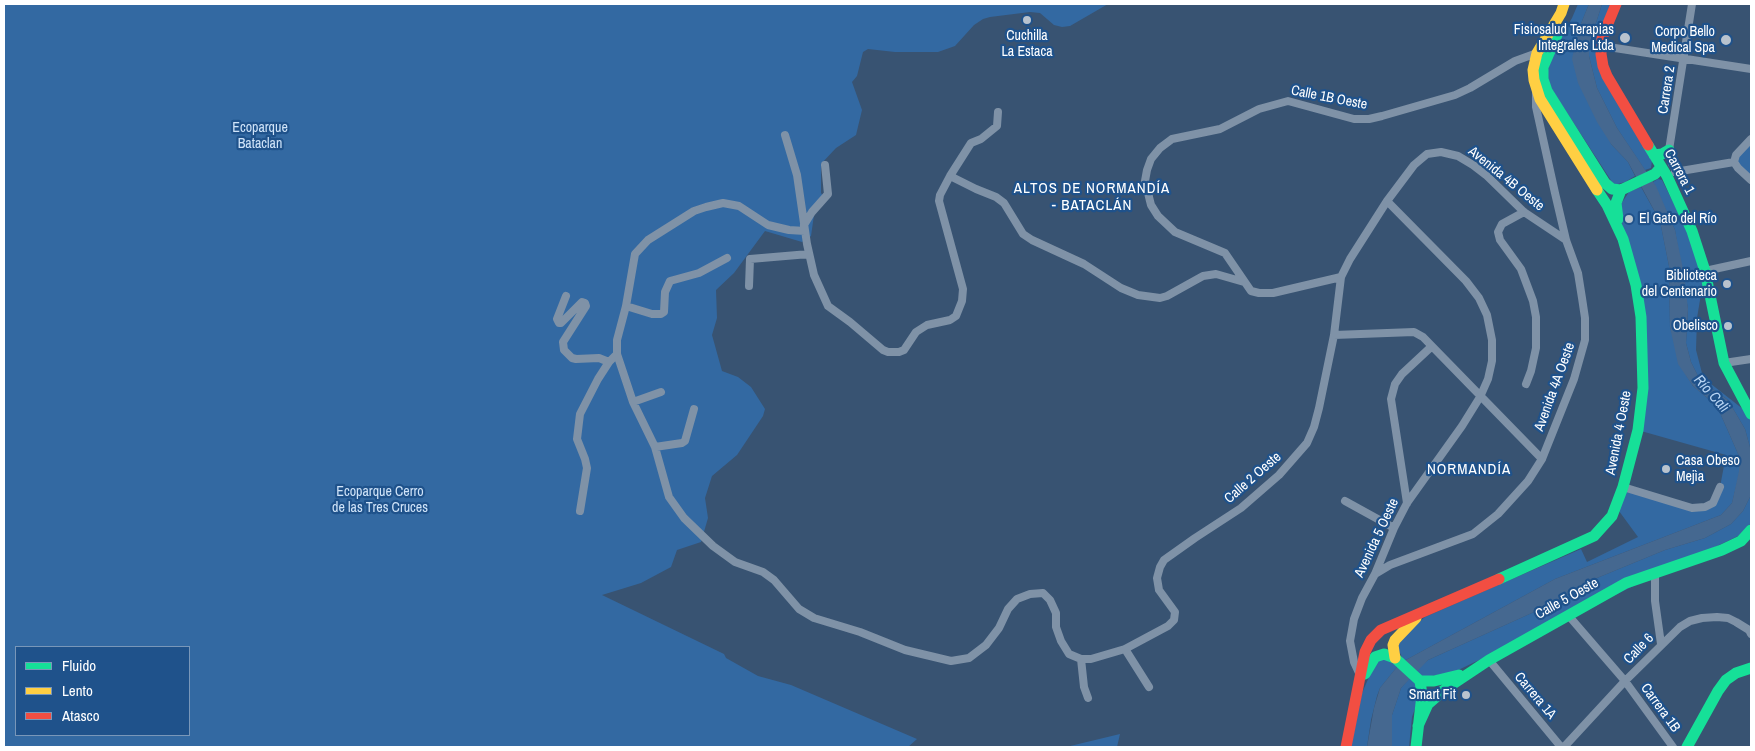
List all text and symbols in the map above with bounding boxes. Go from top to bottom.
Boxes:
marker: Cuchilla La Estaca [1021,14,1033,26]
place label: Fisiosalud Terapias Integrales Ltda [1514,22,1614,54]
place label: Corpo Bello Medical Spa [1651,24,1715,56]
place label: Cuchilla La Estaca [1001,28,1053,60]
marker: Fisiosalud Terapias Integrales Ltda [1618,31,1632,45]
marker: Corpo Bello Medical Spa [1719,33,1733,47]
street label: Carrera 2 [1655,65,1679,115]
street label: Calle 1B Oeste [1290,82,1368,114]
park label: Ecoparque Bataclan [232,120,288,152]
street label: Avenida 4B Oeste [1465,143,1547,215]
street label: Carrera 1 [1660,147,1698,197]
district label: ALTOS DE NORMANDÍA - BATACLÁN [1012,180,1172,215]
place label: El Gato del Río [1639,211,1717,227]
marker: El Gato del Río [1623,213,1635,225]
place label: Biblioteca del Centenario [1642,268,1717,300]
marker: Biblioteca del Centenario [1721,278,1733,290]
place label: Obelisco [1673,318,1718,334]
marker: Obelisco [1722,320,1734,332]
street label: Avenida 4A Oeste [1531,340,1579,434]
water label: Río Cali [1689,371,1733,417]
street label: Avenida 4 Oeste [1603,390,1635,476]
street label: Calle 2 Oeste [1221,449,1285,507]
place label: Casa Obeso Mejìa [1676,453,1740,486]
district label: NORMANDÍA [1426,461,1512,479]
marker: Casa Obeso Mejìa [1660,463,1672,475]
park label: Ecoparque Cerro de las Tres Cruces [332,484,428,516]
street label: Avenida 5 Oeste [1351,496,1403,580]
street label: Calle 5 Oeste [1533,575,1601,623]
street label: Calle 6 [1621,630,1657,668]
legend [15,646,190,736]
text: Fluido [62,655,96,676]
street label: Carrera 1A [1511,669,1559,723]
text: Lento [62,680,93,701]
street label: Carrera 1B [1637,680,1683,736]
place label: Smart Fit [1409,687,1456,703]
marker: Smart Fit [1460,689,1472,701]
text: Atasco [62,705,100,726]

